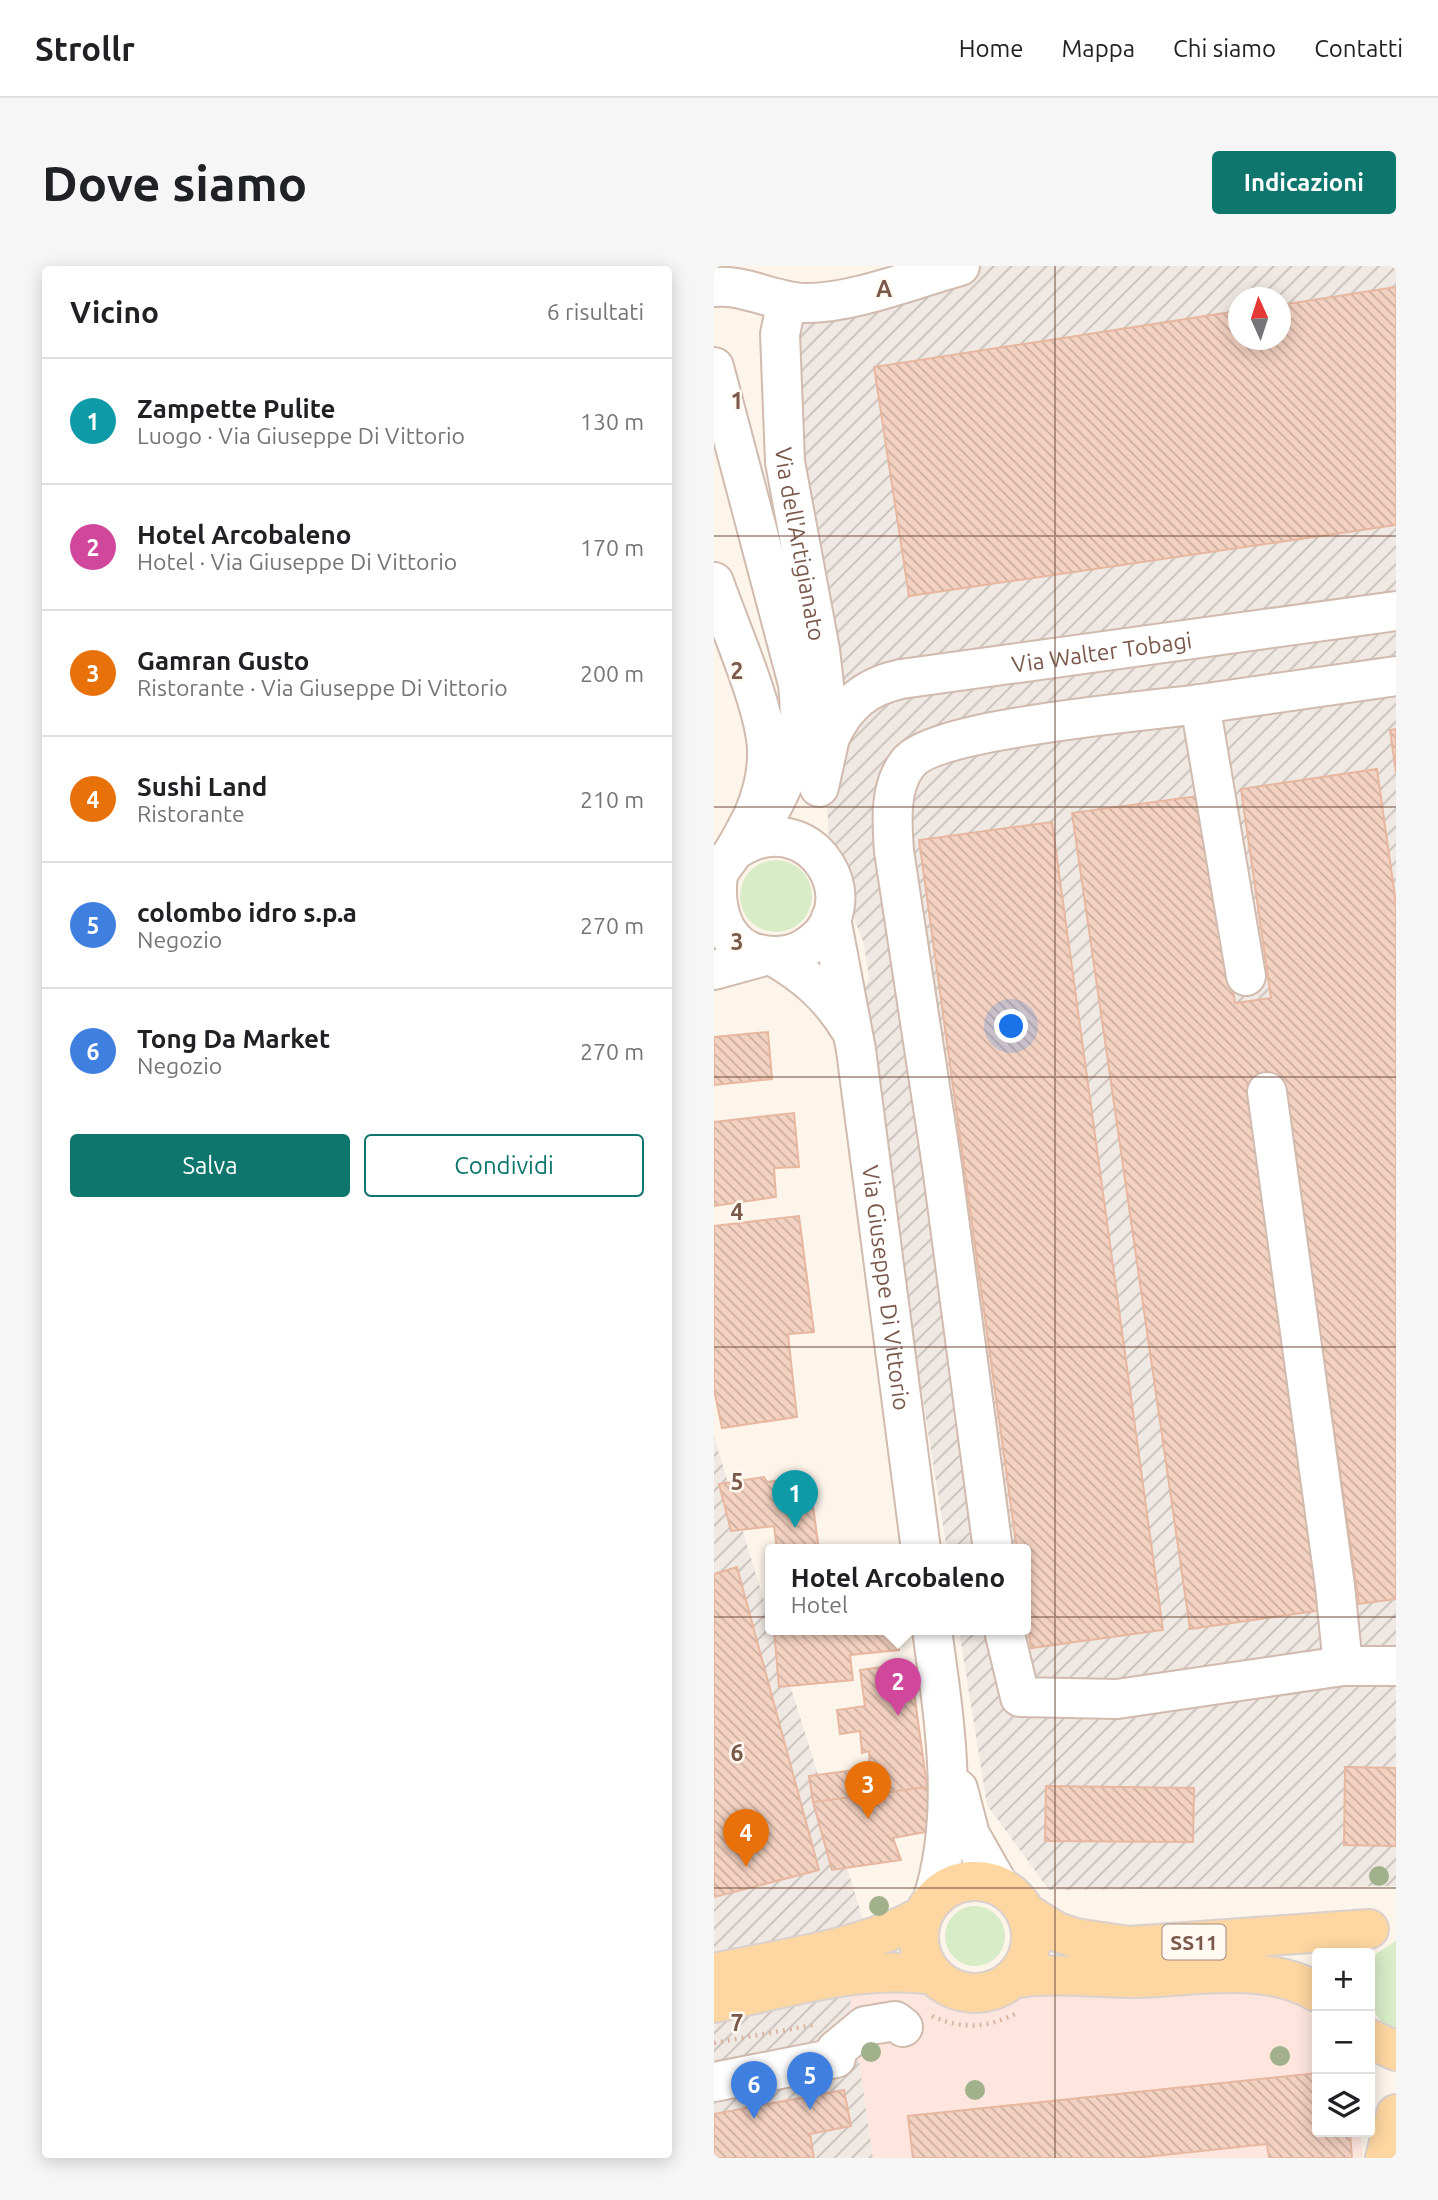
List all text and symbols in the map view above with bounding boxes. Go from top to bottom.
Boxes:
text: Strollr [35,30,135,67]
text: Home [959,35,1023,62]
text: Mappa [1061,35,1135,62]
text: Chi siamo [1173,35,1276,62]
text: Contatti [1314,35,1403,62]
button: Indicazioni [1212,151,1396,214]
text: Dove siamo [42,155,307,210]
text: A [876,276,892,301]
north arrow [1228,287,1291,350]
text: Vicino [70,295,159,329]
text: 6 risultati [547,299,644,324]
text: 1 [731,388,743,413]
text: Zampette Pulite [137,394,336,423]
text: 1 [87,409,99,434]
text: 130 m [580,409,644,434]
text: Luogo · Via Giuseppe Di Vittorio [137,423,465,448]
street label: Via dell'Artigianato [772,446,831,643]
text: Hotel Arcobaleno [137,520,351,549]
text: 2 [87,535,99,560]
text: 170 m [580,535,644,560]
text: Hotel · Via Giuseppe Di Vittorio [137,549,457,574]
street label: Via Walter Tobagi [1010,627,1193,676]
text: Gamran Gusto [137,646,309,675]
text: 2 [731,658,743,683]
text: 3 [87,661,99,686]
text: 200 m [580,661,644,686]
text: Ristorante · Via Giuseppe Di Vittorio [137,675,508,700]
text: Sushi Land [137,772,267,801]
text: 4 [87,787,99,812]
text: 210 m [580,787,644,812]
text: Ristorante [137,801,245,826]
text: colombo idro s.p.a [137,898,357,927]
text: 5 [87,913,99,938]
text: 270 m [580,913,644,938]
text: Negozio [137,927,222,952]
text: 3 [731,929,743,954]
your location [994,1009,1028,1043]
text: Tong Da Market [137,1024,330,1053]
text: 6 [87,1039,99,1064]
text: 270 m [580,1039,644,1064]
text: Negozio [137,1053,222,1078]
button: Salva [70,1134,350,1197]
button: Condividi [364,1134,644,1197]
street label: Via Giuseppe Di Vittorio [859,1164,915,1412]
text: 4 [731,1199,744,1224]
text: 5 [731,1469,743,1494]
pin: 1 [772,1470,818,1528]
popup [765,1544,1031,1635]
text: Hotel Arcobaleno [791,1563,1005,1592]
text: Hotel [791,1592,848,1617]
pin: 2 [875,1658,921,1716]
text: 6 [731,1740,744,1765]
pin: 3 [845,1761,891,1819]
pin: 4 [723,1809,769,1867]
road number: SS11 [1162,1924,1226,1960]
map controls [1312,1948,1375,2137]
button: + [1312,1948,1375,2011]
text: 7 [731,2010,743,2035]
button: − [1312,2011,1375,2074]
pin: 5 [787,2052,833,2110]
pin: 6 [731,2061,777,2119]
button: layers [1312,2074,1375,2137]

